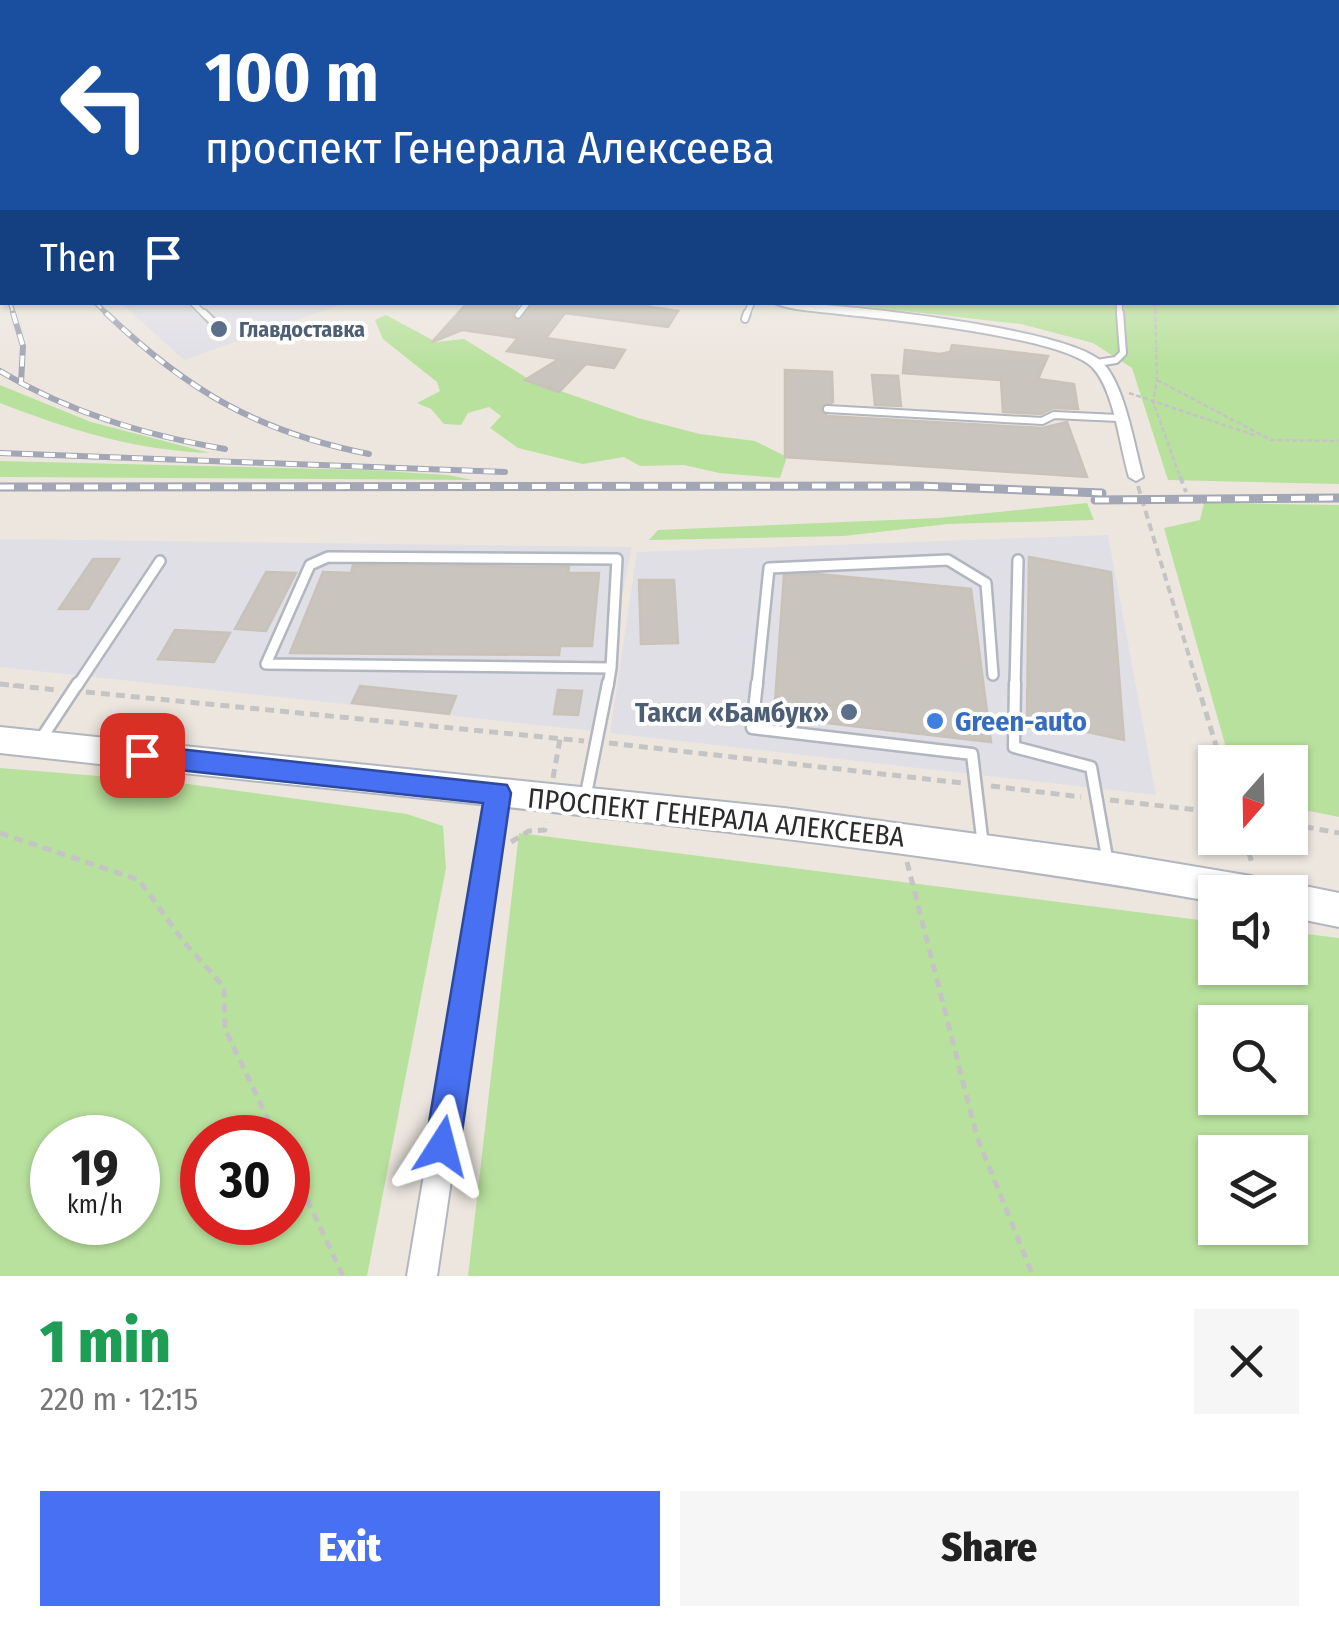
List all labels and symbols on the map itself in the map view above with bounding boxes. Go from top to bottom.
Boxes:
place label: Главдоставка [239,316,365,343]
marker: Главдоставка [208,318,230,340]
place label: Такси «Бамбук» [635,696,829,729]
marker: Такси «Бамбук» [838,701,860,723]
place label: Green-auto [955,705,1087,738]
marker: Green-auto [924,710,946,732]
pin [100,713,185,798]
north arrow [1198,745,1308,855]
street label: ПРОСПЕКТ ГЕНЕРАЛА АЛЕКСЕЕВА [526,781,906,854]
position arrow [390,1094,494,1198]
speed limit sign: 30 [180,1115,310,1245]

